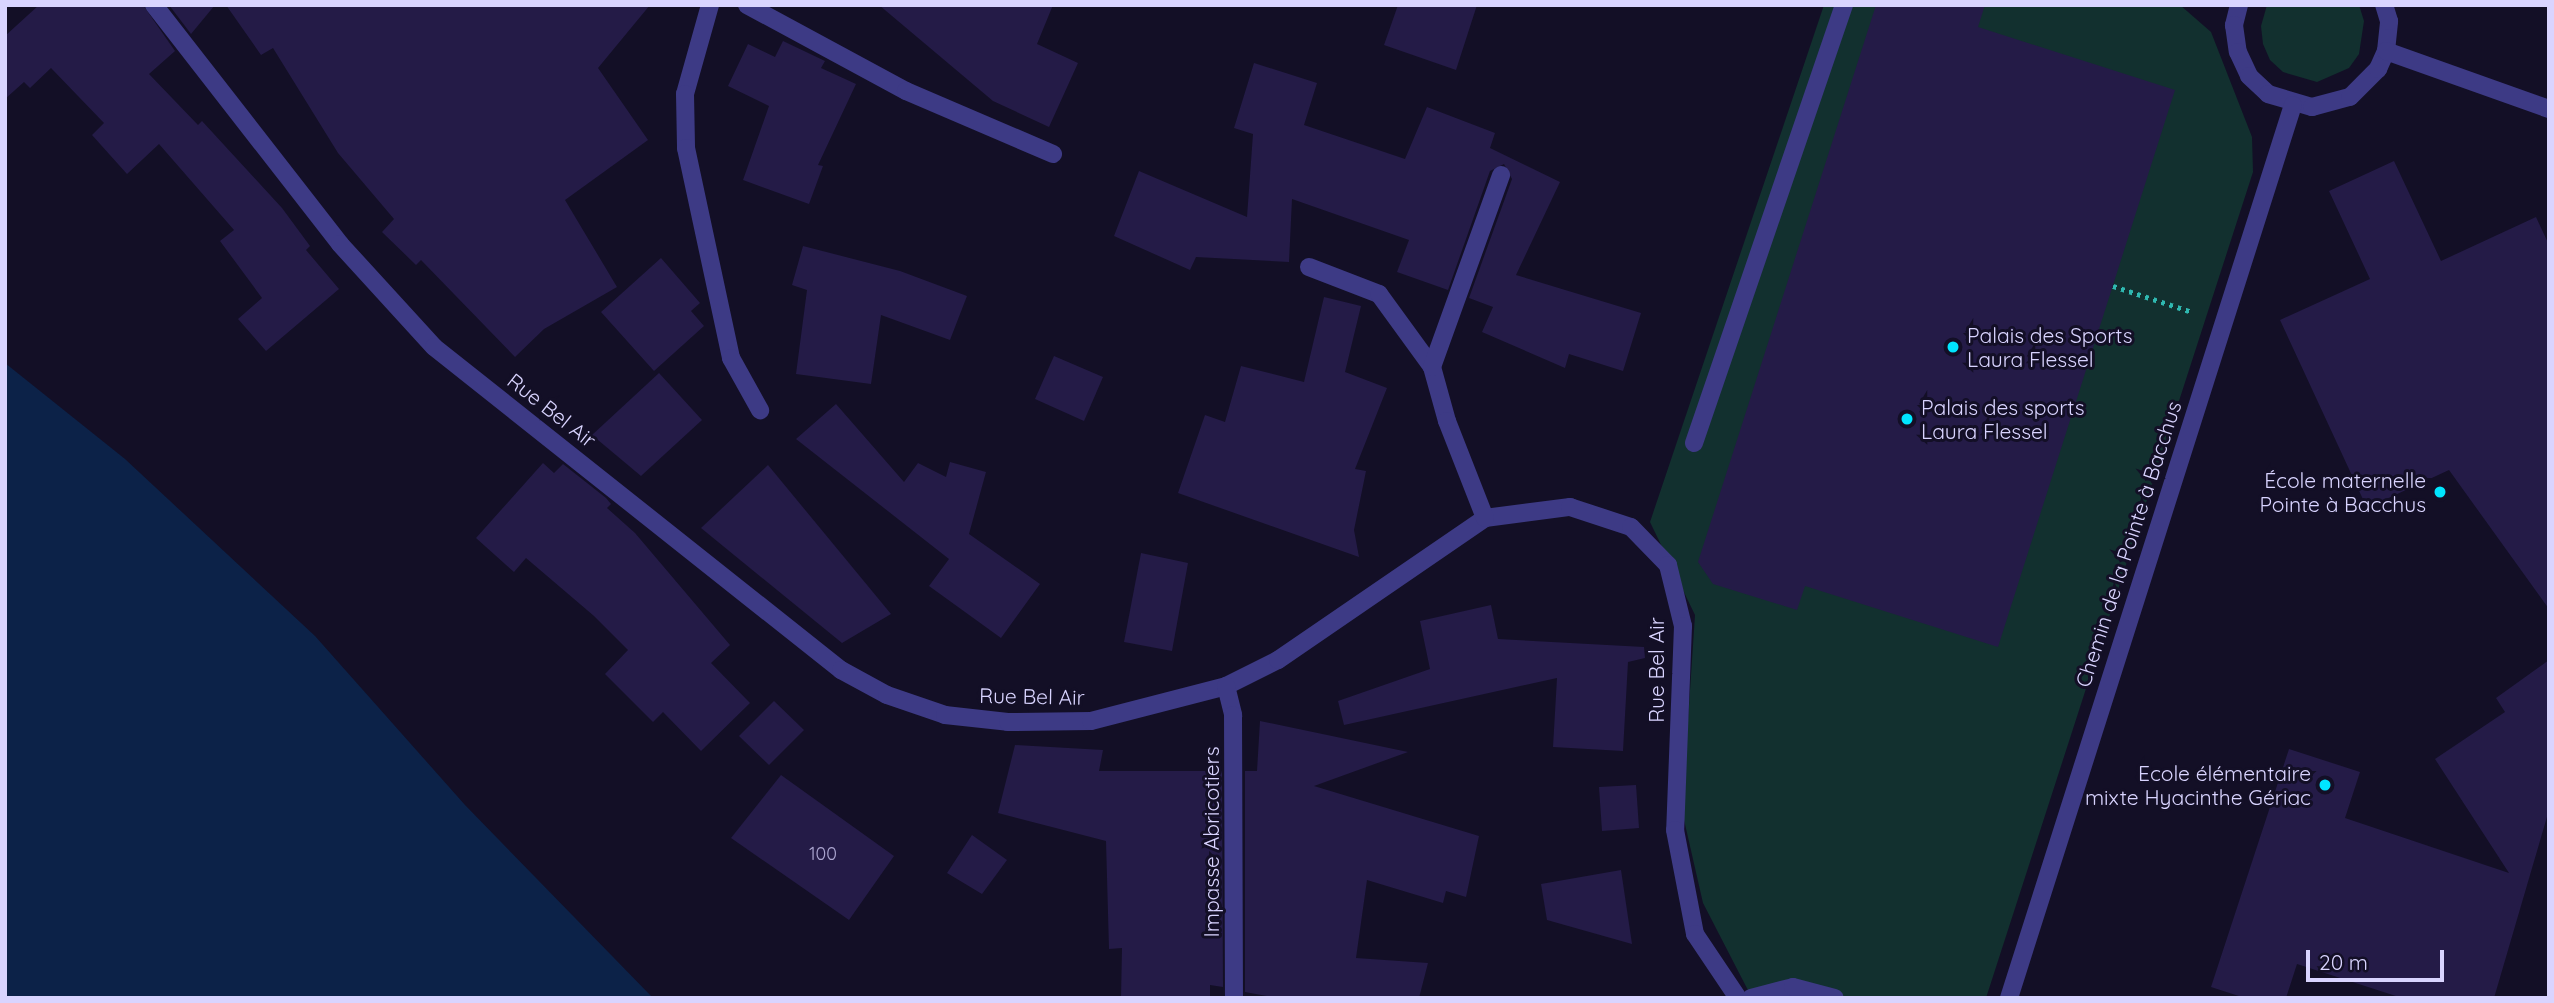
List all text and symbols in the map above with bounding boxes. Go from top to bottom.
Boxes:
place label: Palais des Sports Laura Flessel [1967,322,2133,372]
marker: Palais des Sports Laura Flessel [1945,339,1961,355]
street label: Rue Bel Air [503,368,601,452]
place label: Palais des sports Laura Flessel [1921,394,2085,444]
street label: Chemin de la Pointe à Bacchus [2070,398,2186,690]
marker: Palais des sports Laura Flessel [1899,411,1915,427]
place label: École maternelle Pointe à Bacchus [2259,467,2426,517]
marker: École maternelle Pointe à Bacchus [2432,484,2448,500]
street label: Rue Bel Air [1643,617,1669,723]
street label: Rue Bel Air [979,682,1085,710]
street label: Impasse Abricotiers [1198,746,1224,938]
place label: Ecole élémentaire mixte Hyacinthe Gériac [2085,760,2311,810]
marker: Ecole élémentaire mixte Hyacinthe Gériac [2317,777,2333,793]
house number: 100 [809,843,837,865]
scale bar [2309,936,2447,980]
text: 20 m [2319,949,2368,975]

